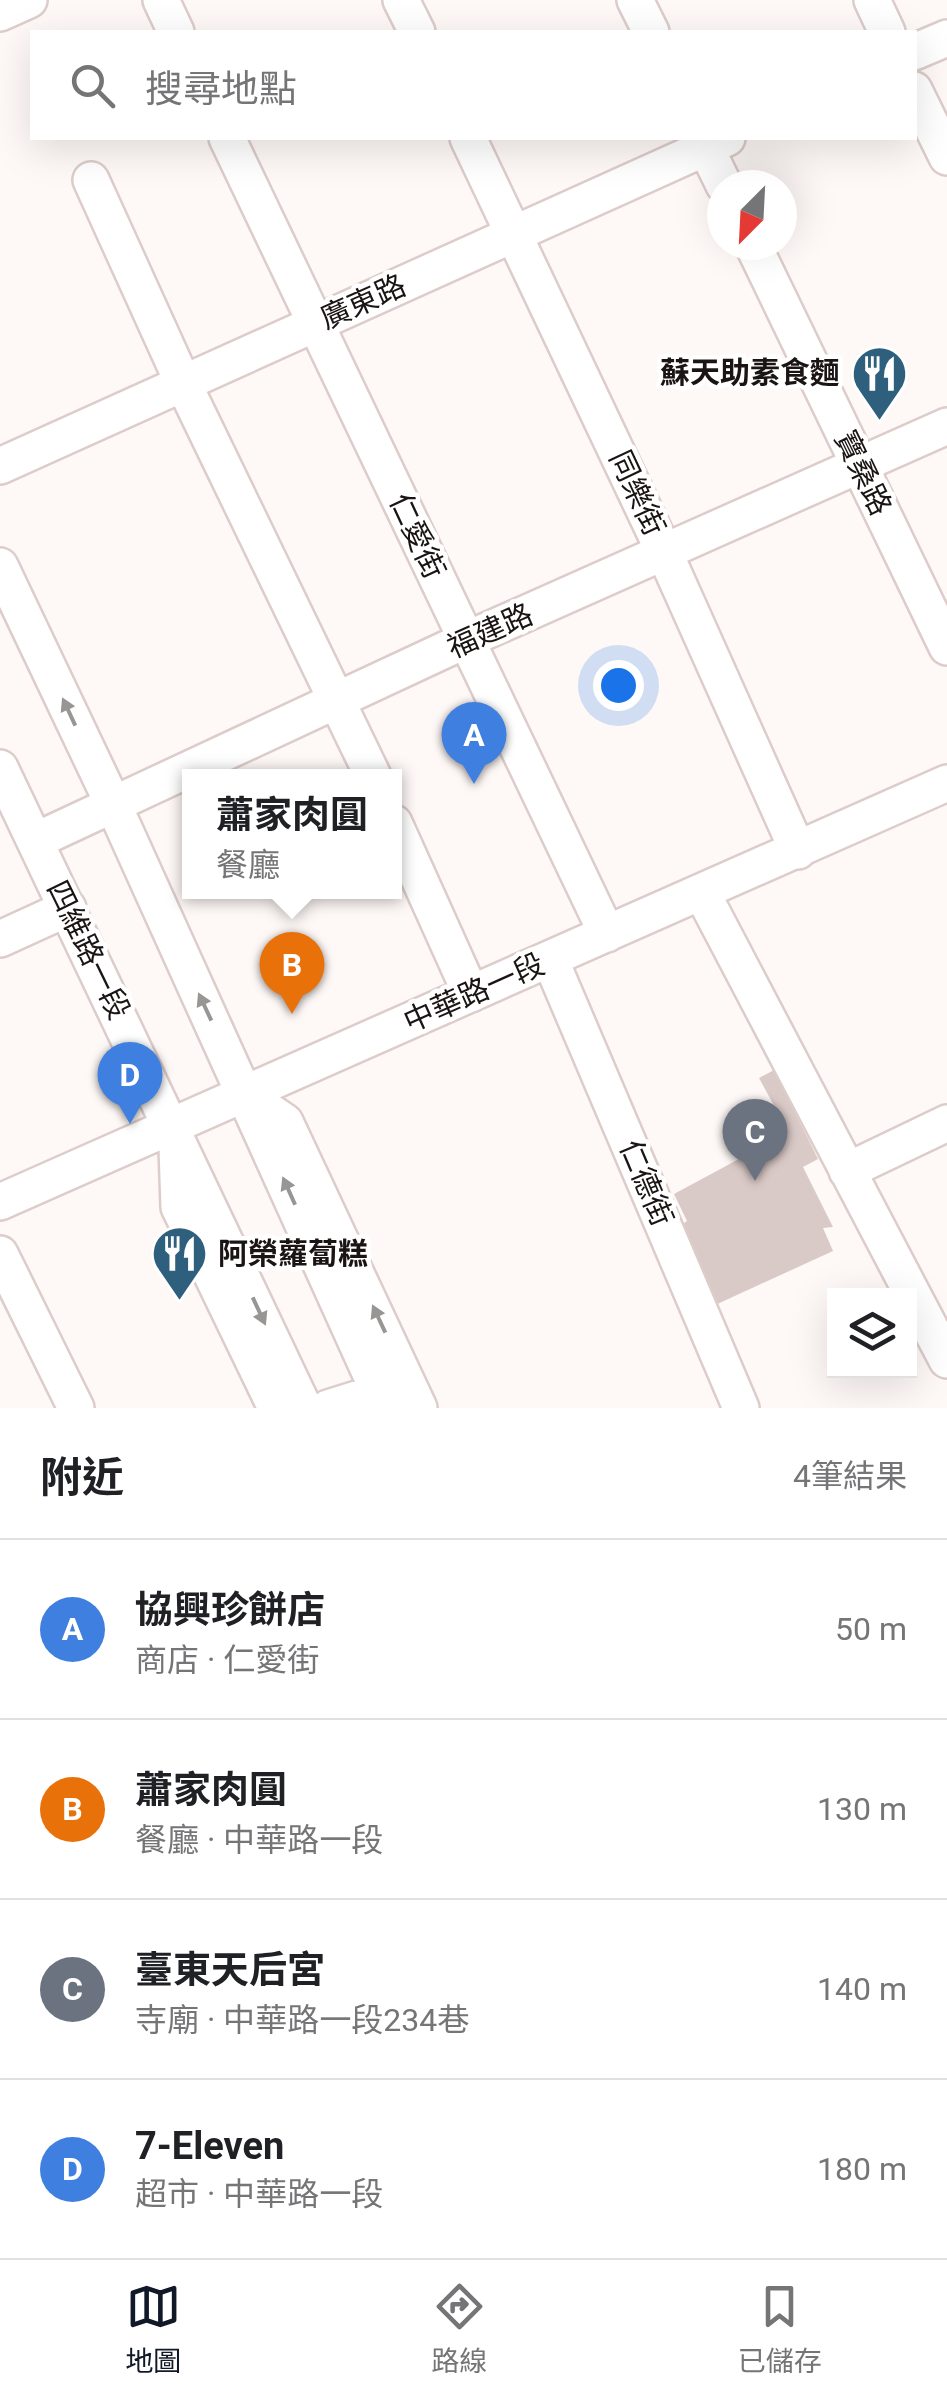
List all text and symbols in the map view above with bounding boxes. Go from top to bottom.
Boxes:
search box [30,30,917,140]
icon: search [65,58,120,113]
text: 搜尋地點 [145,67,297,111]
north arrow [707,170,797,260]
street label: 廣東路 [315,267,411,336]
restaurant icon: 蘇天助素食麵 [849,343,909,422]
place label: 蘇天助素食麵 [660,355,840,390]
street label: 寶桑路 [828,425,899,521]
street label: 同樂街 [603,445,672,541]
street label: 仁愛街 [383,488,452,584]
street label: 福建路 [442,596,538,665]
your location [593,660,644,711]
one-way arrow [61,697,78,726]
pin: A [442,702,506,784]
popup [182,769,402,899]
text: 蕭家肉圓 [216,793,368,837]
text: 餐廳 [216,846,280,884]
street label: 四維路一段 [40,875,137,1025]
pin: B [260,932,324,1014]
street label: 中華路一段 [398,946,549,1039]
one-way arrow [197,992,214,1021]
pin: D [98,1042,162,1124]
pin: C [722,1098,788,1181]
street label: 仁德街 [613,1135,680,1231]
one-way arrow [281,1176,297,1206]
restaurant icon: 阿榮蘿蔔糕 [149,1224,209,1303]
place label: 阿榮蘿蔔糕 [218,1236,368,1271]
map controls [827,1288,917,1378]
button: layers [827,1288,917,1378]
one-way arrow [251,1297,268,1326]
one-way arrow [370,1304,387,1333]
text: 附近 [40,1453,124,1502]
text: 4筆結果 [793,1457,907,1495]
text: 協興珍餅店 [135,1588,325,1632]
text: A [62,1610,83,1648]
text: 50 m [835,1610,907,1648]
text: 商店 · 仁愛街 [135,1641,319,1679]
text: 蕭家肉圓 [135,1768,287,1812]
text: B [62,1790,83,1828]
text: 130 m [817,1790,907,1828]
text: 餐廳 · 中華路一段 [135,1821,383,1859]
text: 臺東天后宮 [135,1948,325,1992]
text: C [62,1970,83,2008]
text: 140 m [817,1970,907,2008]
text: 寺廟 · 中華路一段234巷 [135,2001,469,2039]
text: 7-Eleven [135,2124,284,2168]
text: D [62,2150,83,2188]
text: 180 m [817,2150,907,2188]
text: 超市 · 中華路一段 [135,2175,383,2213]
tab: 地圖 [125,2279,181,2379]
tab: 路線 [431,2279,488,2379]
tab: 已儲存 [738,2279,822,2379]

